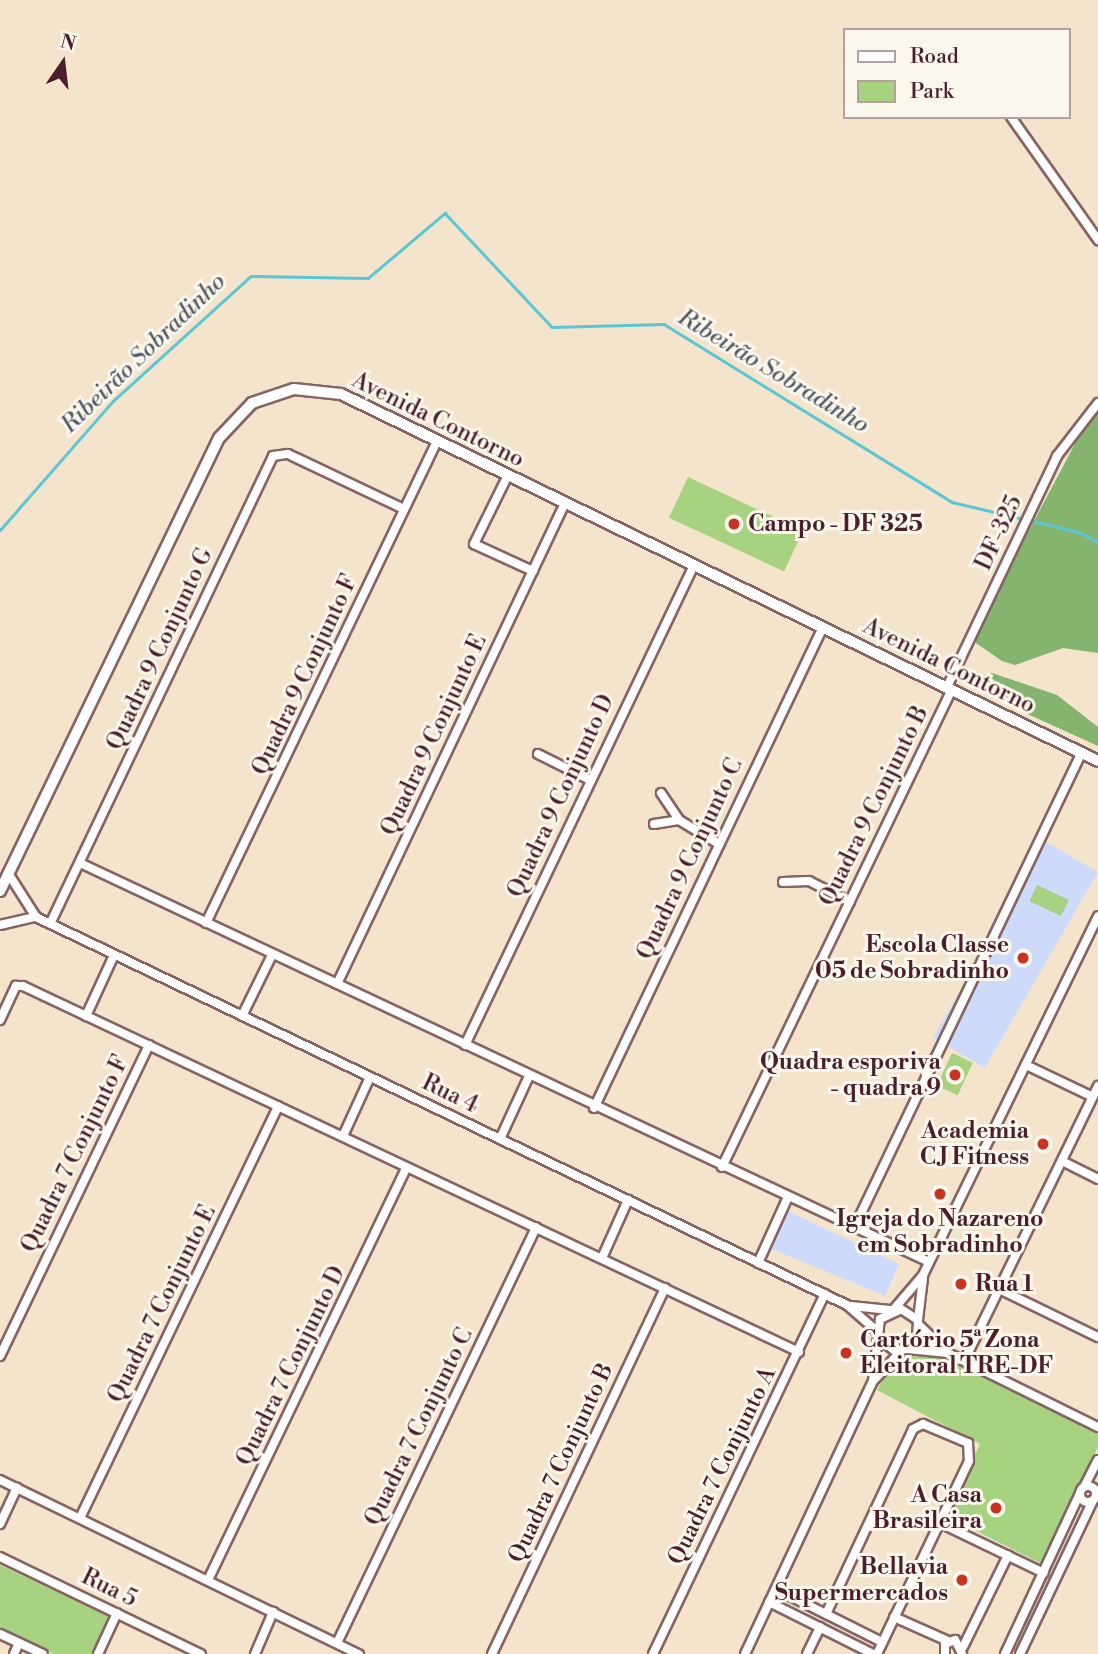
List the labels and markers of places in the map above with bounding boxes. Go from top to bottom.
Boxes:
place label: Campo - DF 325 [748,510,923,538]
marker: Campo - DF 325 [726,516,742,532]
place label: Escola Classe 05 de Sobradinho [815,931,1009,985]
marker: Escola Classe 05 de Sobradinho [1015,950,1031,966]
place label: Quadra esporiva - quadra 9 [760,1048,941,1102]
marker: Quadra esporiva - quadra 9 [947,1067,963,1083]
place label: Academia CJ Fitness [920,1117,1029,1171]
marker: Academia CJ Fitness [1035,1136,1051,1152]
marker: Igreja do Nazareno em Sobradinho [932,1186,948,1202]
place label: Igreja do Nazareno em Sobradinho [837,1205,1043,1259]
place label: Rua 1 [975,1270,1033,1298]
marker: Rua 1 [953,1276,969,1292]
place label: Cartório 5ª Zona Eleitoral TRE-DF [860,1326,1054,1380]
marker: Cartório 5ª Zona Eleitoral TRE-DF [838,1345,854,1361]
place label: A Casa Brasileira [872,1481,982,1535]
marker: A Casa Brasileira [988,1500,1004,1516]
place label: Bellavia Supermercados [775,1553,948,1607]
marker: Bellavia Supermercados [954,1572,970,1588]

